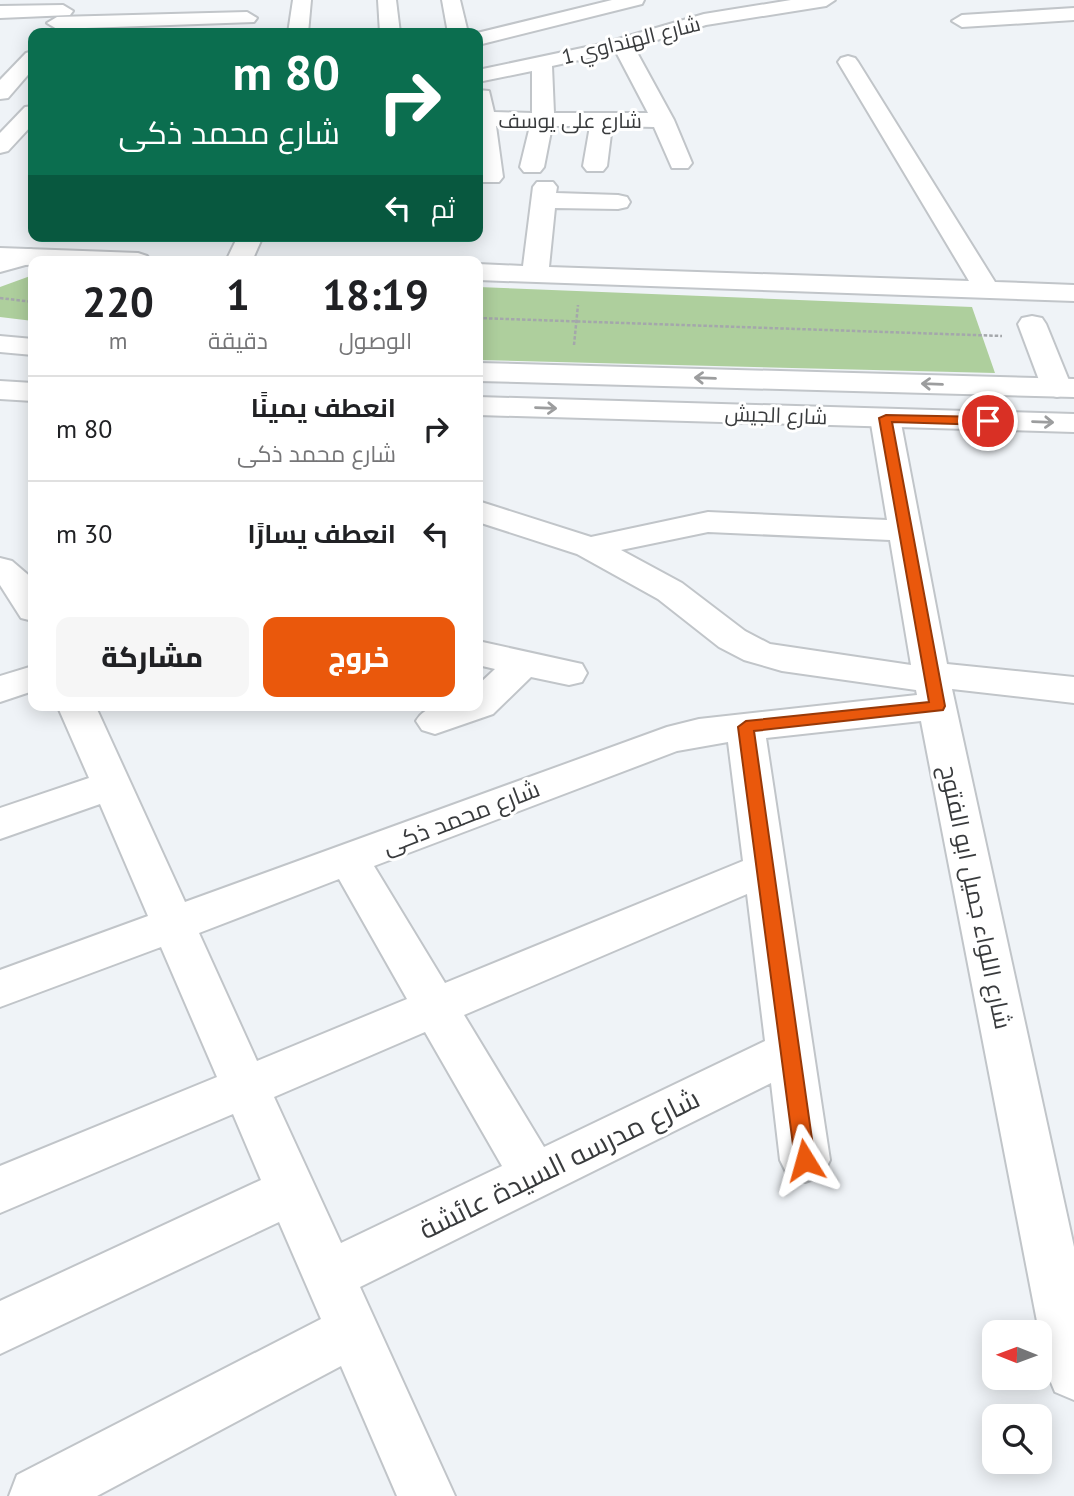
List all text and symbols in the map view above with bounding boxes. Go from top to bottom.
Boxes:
street label: شارع الهنداوي 1 [559,10,704,73]
text: 80 m [233,40,340,104]
icon: right [364,56,455,147]
street label: شارع على يوسف [498,107,642,135]
text: شارع محمد ذكى [119,111,340,153]
icon: left [379,189,417,227]
text: ثم [431,192,455,225]
text: 1 [226,267,250,322]
text: 18:19 [322,267,429,322]
text: 220 [82,274,154,329]
text: m [109,326,127,355]
text: دقيقة [208,326,268,355]
text: الوصول [339,326,412,355]
one-way arrow [694,371,717,385]
one-way arrow [921,377,944,391]
text: انعطف يمينًا [251,391,396,424]
pin [958,391,1018,451]
street label: شارع الجيش [724,400,828,431]
one-way arrow [534,401,557,415]
icon: arrive [969,402,1007,440]
icon: right [417,410,455,448]
text: 80 m [56,412,112,445]
one-way arrow [1031,416,1054,429]
text: شارع محمد ذكى [237,439,396,468]
icon: left [417,515,455,553]
text: 30 m [56,517,112,550]
text: انعطف يسارًا [248,517,396,550]
button: مشاركة [56,617,249,697]
button: خروج [263,617,455,697]
street label: شارع اللواء جميل ابو الفتوح [932,762,1019,1032]
street label: شارع محمد ذكى [378,773,544,862]
street label: شارع مدرسه السيدة عائشة [413,1079,706,1248]
position arrow [768,1123,842,1197]
north arrow [982,1320,1052,1390]
map controls [982,1320,1052,1474]
button: search [982,1404,1052,1474]

